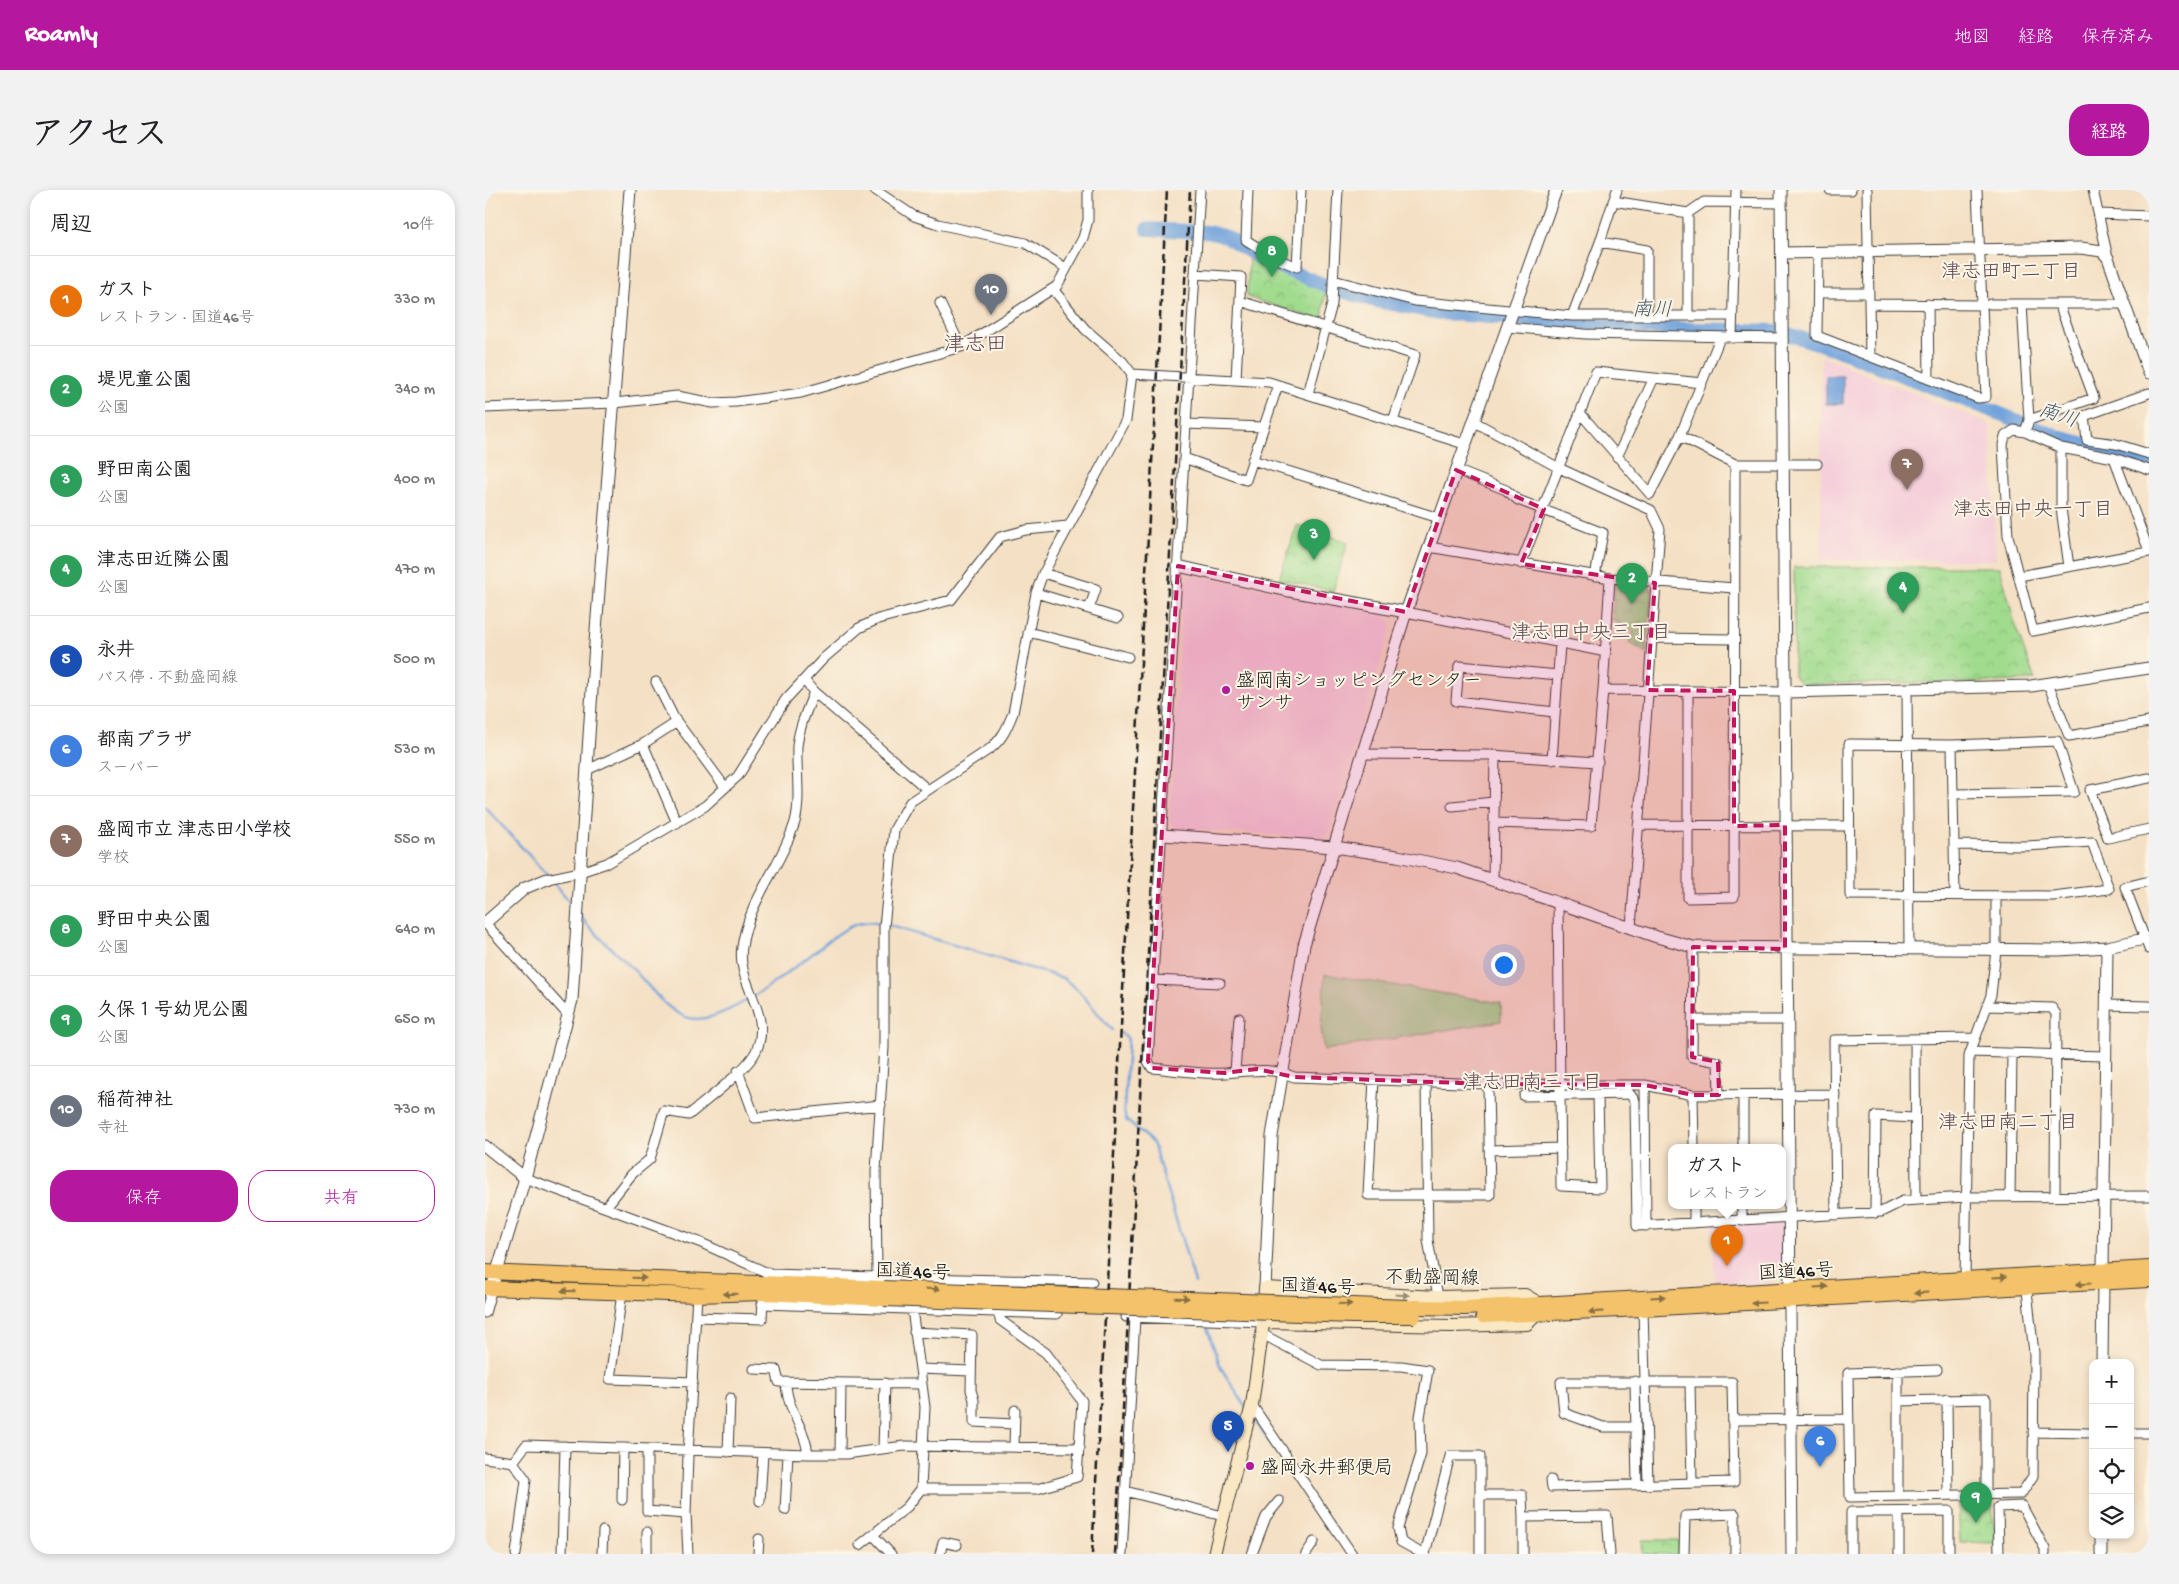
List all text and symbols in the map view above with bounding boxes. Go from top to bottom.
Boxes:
text: Roamly [25,21,98,50]
text: 地図 [1954,28,1990,49]
text: 経路 [2018,28,2054,49]
text: 保存済み [2082,28,2154,49]
button: 経路 [2069,104,2149,156]
text: アクセス [30,117,168,158]
text: 周辺 [50,214,92,239]
text: 10件 [403,217,435,236]
pin: 8 [1256,236,1288,277]
district label: 津志田町二丁目 [1941,260,2081,285]
pin: 10 [975,274,1007,315]
text: ガスト [97,280,156,303]
text: 1 [63,291,69,310]
text: 330 m [394,291,435,310]
water label: 南川 [1632,298,1672,323]
text: レストラン · 国道46号 [97,310,255,329]
district label: 津志田 [944,333,1007,359]
text: 堤児童公園 [97,370,192,393]
text: 2 [62,381,70,400]
text: 340 m [395,381,435,400]
water label: 南川 [2035,398,2081,435]
text: 公園 [97,400,129,419]
pin: 7 [1891,449,1923,490]
text: 野田南公園 [97,460,192,483]
text: 3 [62,471,70,490]
text: 400 m [394,471,435,490]
text: 公園 [97,490,129,509]
district label: 津志田中央一丁目 [1953,498,2113,523]
pin: 3 [1298,519,1330,560]
text: 津志田近隣公園 [97,550,230,573]
text: 4 [62,561,70,580]
text: 470 m [395,561,435,580]
pin: 2 [1616,563,1648,604]
pin: 4 [1887,572,1919,613]
text: 公園 [97,580,129,599]
district label: 津志田中央三丁目 [1511,621,1671,646]
text: 永井 [97,640,135,663]
text: 5 [62,651,70,670]
text: 500 m [393,651,435,670]
text: バス停 · 不動盛岡線 [97,670,238,689]
place label: 盛岡南ショッピングセンター サンサ [1236,670,1481,716]
marker: 盛岡南ショッピングセンター サンサ [1220,684,1232,696]
text: 都南プラザ [97,730,192,753]
text: 6 [62,741,70,760]
text: 530 m [394,741,435,760]
text: スーパー [97,760,160,779]
text: 盛岡市立 津志田小学校 [97,820,292,843]
text: 7 [62,831,70,850]
text: 550 m [394,831,435,850]
text: 学校 [97,850,129,869]
text: 野田中央公園 [97,910,211,933]
text: 8 [62,921,70,940]
text: 640 m [395,921,435,940]
text: 公園 [97,940,129,959]
your location [1491,952,1517,978]
text: 久保１号幼児公園 [97,1000,249,1023]
text: 9 [62,1011,70,1030]
text: 650 m [394,1011,435,1030]
text: 公園 [97,1030,129,1049]
district label: 津志田南三丁目 [1462,1071,1602,1096]
text: 稲荷神社 [97,1090,173,1113]
text: 10 [58,1101,74,1120]
text: 730 m [394,1101,435,1120]
district label: 津志田南二丁目 [1938,1111,2078,1136]
text: 寺社 [97,1120,129,1139]
popup [1668,1144,1786,1209]
text: ガスト [1686,1156,1745,1179]
button: 保存 [50,1170,238,1222]
button: 共有 [248,1170,435,1222]
text: レストラン [1686,1186,1768,1205]
pin: 1 [1711,1225,1743,1266]
street label: 国道46号 [1758,1259,1835,1287]
street label: 国道46号 [875,1260,951,1286]
street label: 不動盛岡線 [1384,1266,1480,1292]
one-way arrow [1993,1273,2009,1281]
one-way arrow [631,1274,647,1282]
street label: 国道46号 [1280,1275,1356,1301]
one-way arrow [2075,1280,2091,1288]
one-way arrow [1813,1283,1829,1291]
one-way arrow [925,1286,941,1294]
one-way arrow [560,1287,576,1295]
one-way arrow [1912,1289,1928,1297]
one-way arrow [722,1290,738,1298]
one-way arrow [1394,1291,1410,1299]
one-way arrow [1651,1292,1667,1300]
one-way arrow [1175,1295,1191,1303]
one-way arrow [1750,1299,1766,1307]
one-way arrow [1337,1301,1353,1309]
one-way arrow [1588,1308,1604,1316]
map controls [2089,1359,2134,1539]
button: + [2089,1359,2134,1404]
button: − [2089,1404,2134,1449]
pin: 5 [1212,1411,1244,1452]
pin: 6 [1804,1426,1836,1467]
button: locate [2089,1449,2134,1494]
place label: 盛岡永井郵便局 [1260,1457,1393,1481]
marker: 盛岡永井郵便局 [1244,1460,1256,1472]
pin: 9 [1960,1482,1992,1523]
button: layers [2089,1494,2134,1539]

